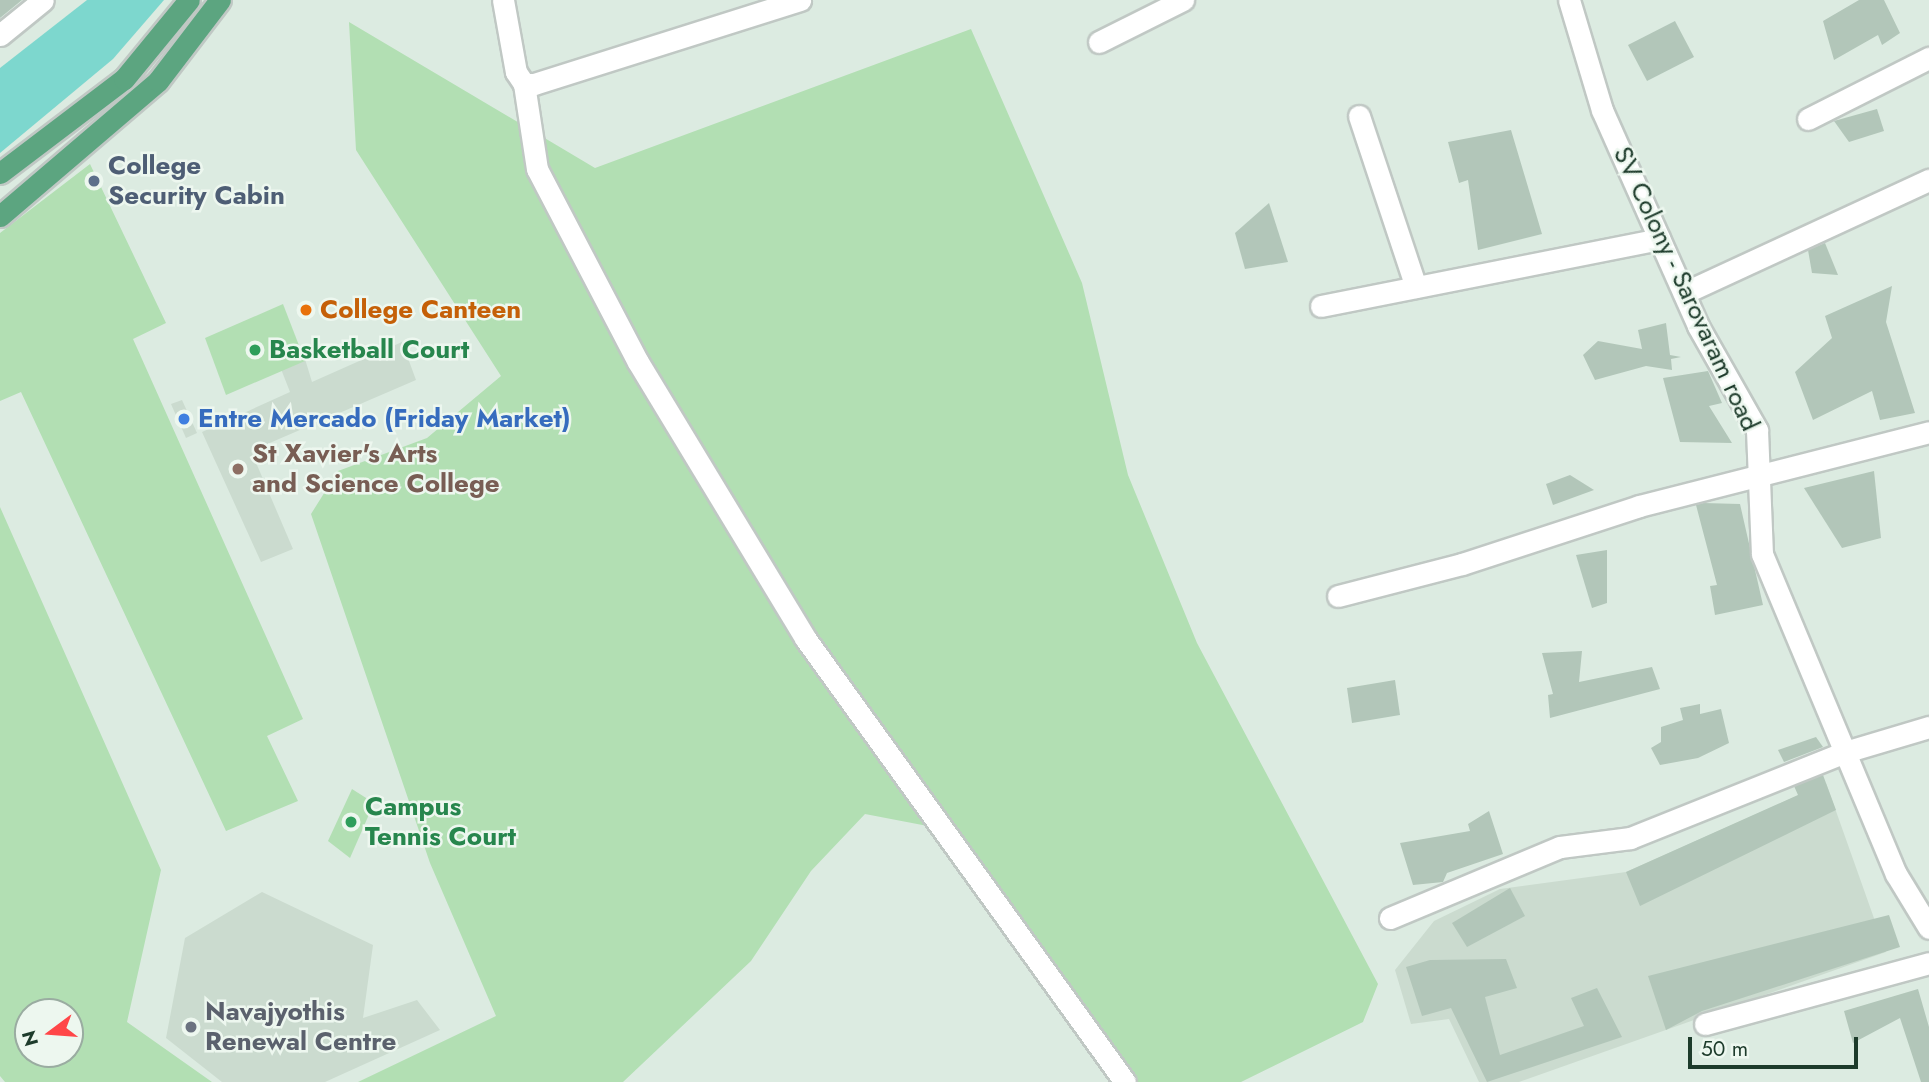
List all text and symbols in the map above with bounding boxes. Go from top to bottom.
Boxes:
street label: SV Colony - Sarovaram road [1606,142,1766,436]
place label: College Security Cabin [108,150,285,212]
marker: College Security Cabin [86,173,102,189]
place label: College Canteen [320,294,521,326]
marker: College Canteen [298,302,314,318]
place label: Basketball Court [269,334,469,366]
marker: Basketball Court [247,342,263,358]
place label: Entre Mercado (Friday Market) [198,403,571,435]
marker: Entre Mercado (Friday Market) [176,411,192,427]
place label: St Xavier's Arts and Science College [252,438,500,500]
marker: St Xavier's Arts and Science College [230,461,246,477]
place label: Campus Tennis Court [365,791,516,852]
marker: Campus Tennis Court [343,814,359,830]
place label: Navajyothis Renewal Centre [205,996,396,1058]
north arrow [14,998,84,1068]
marker: Navajyothis Renewal Centre [183,1019,199,1035]
scale bar [1691,1023,1861,1066]
text: N [15,1027,45,1049]
text: 50 m [1701,1034,1748,1064]

